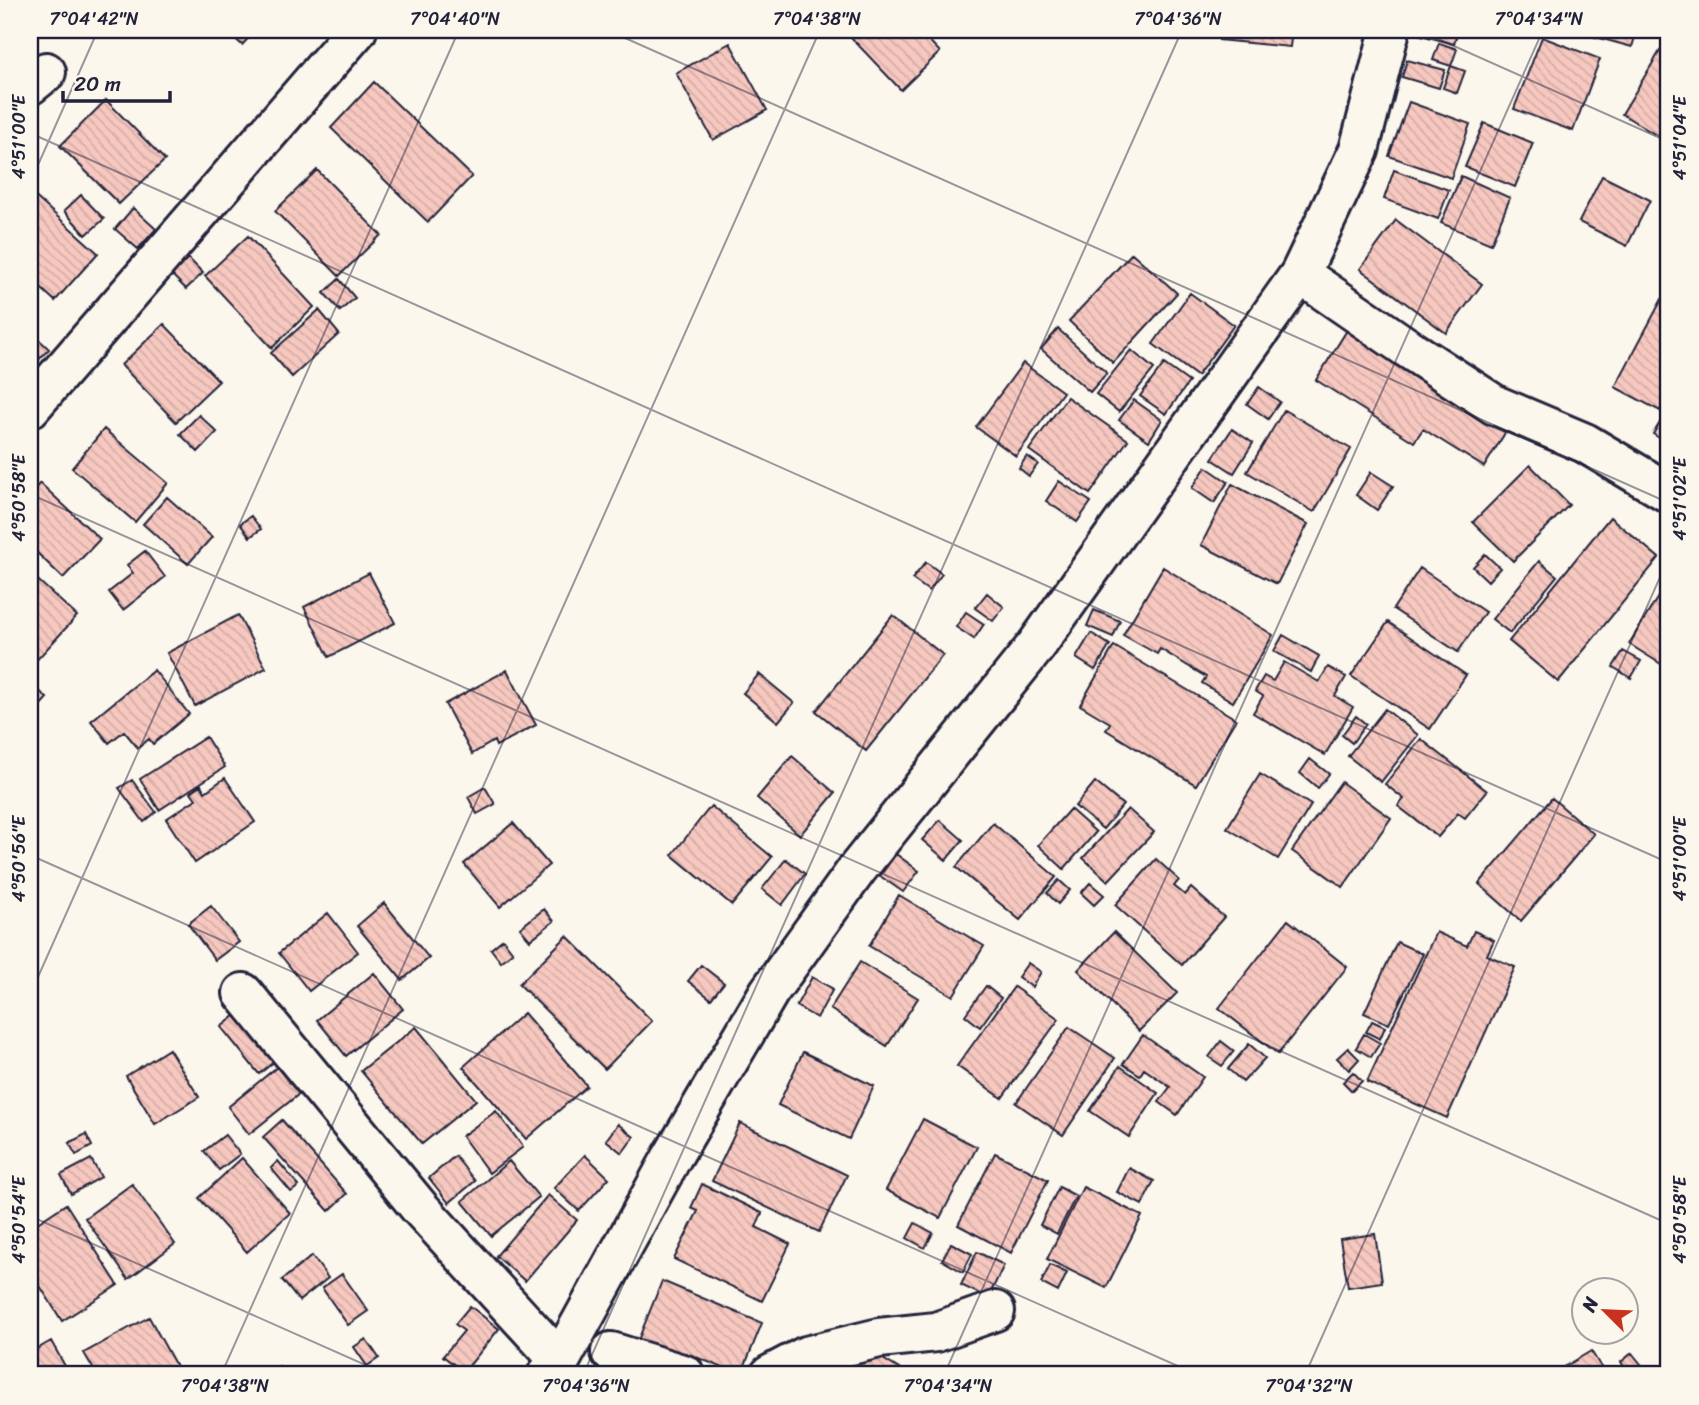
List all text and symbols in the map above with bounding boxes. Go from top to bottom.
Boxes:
text: 7°04'42"N [50,3,139,35]
text: 7°04'40"N [410,3,500,35]
text: 7°04'38"N [773,3,862,35]
text: 7°04'36"N [1134,3,1222,35]
text: 7°04'34"N [1495,3,1584,35]
scale bar [63,60,170,104]
text: 20 m [74,65,121,103]
text: 4°51'00"E [3,94,35,179]
text: 4°51'04"E [1664,95,1696,180]
text: 4°50'58"E [3,453,35,542]
text: 4°51'02"E [1664,456,1696,541]
text: 4°50'56"E [3,815,35,902]
text: 4°51'00"E [1664,816,1696,901]
text: 4°50'54"E [3,1175,35,1264]
text: 4°50'58"E [1664,1175,1696,1264]
north arrow [1570,1276,1640,1346]
text: N [1572,1291,1608,1318]
text: 7°04'38"N [181,1370,270,1402]
text: 7°04'36"N [542,1370,630,1402]
text: 7°04'34"N [904,1370,993,1402]
text: 7°04'32"N [1265,1370,1353,1402]

